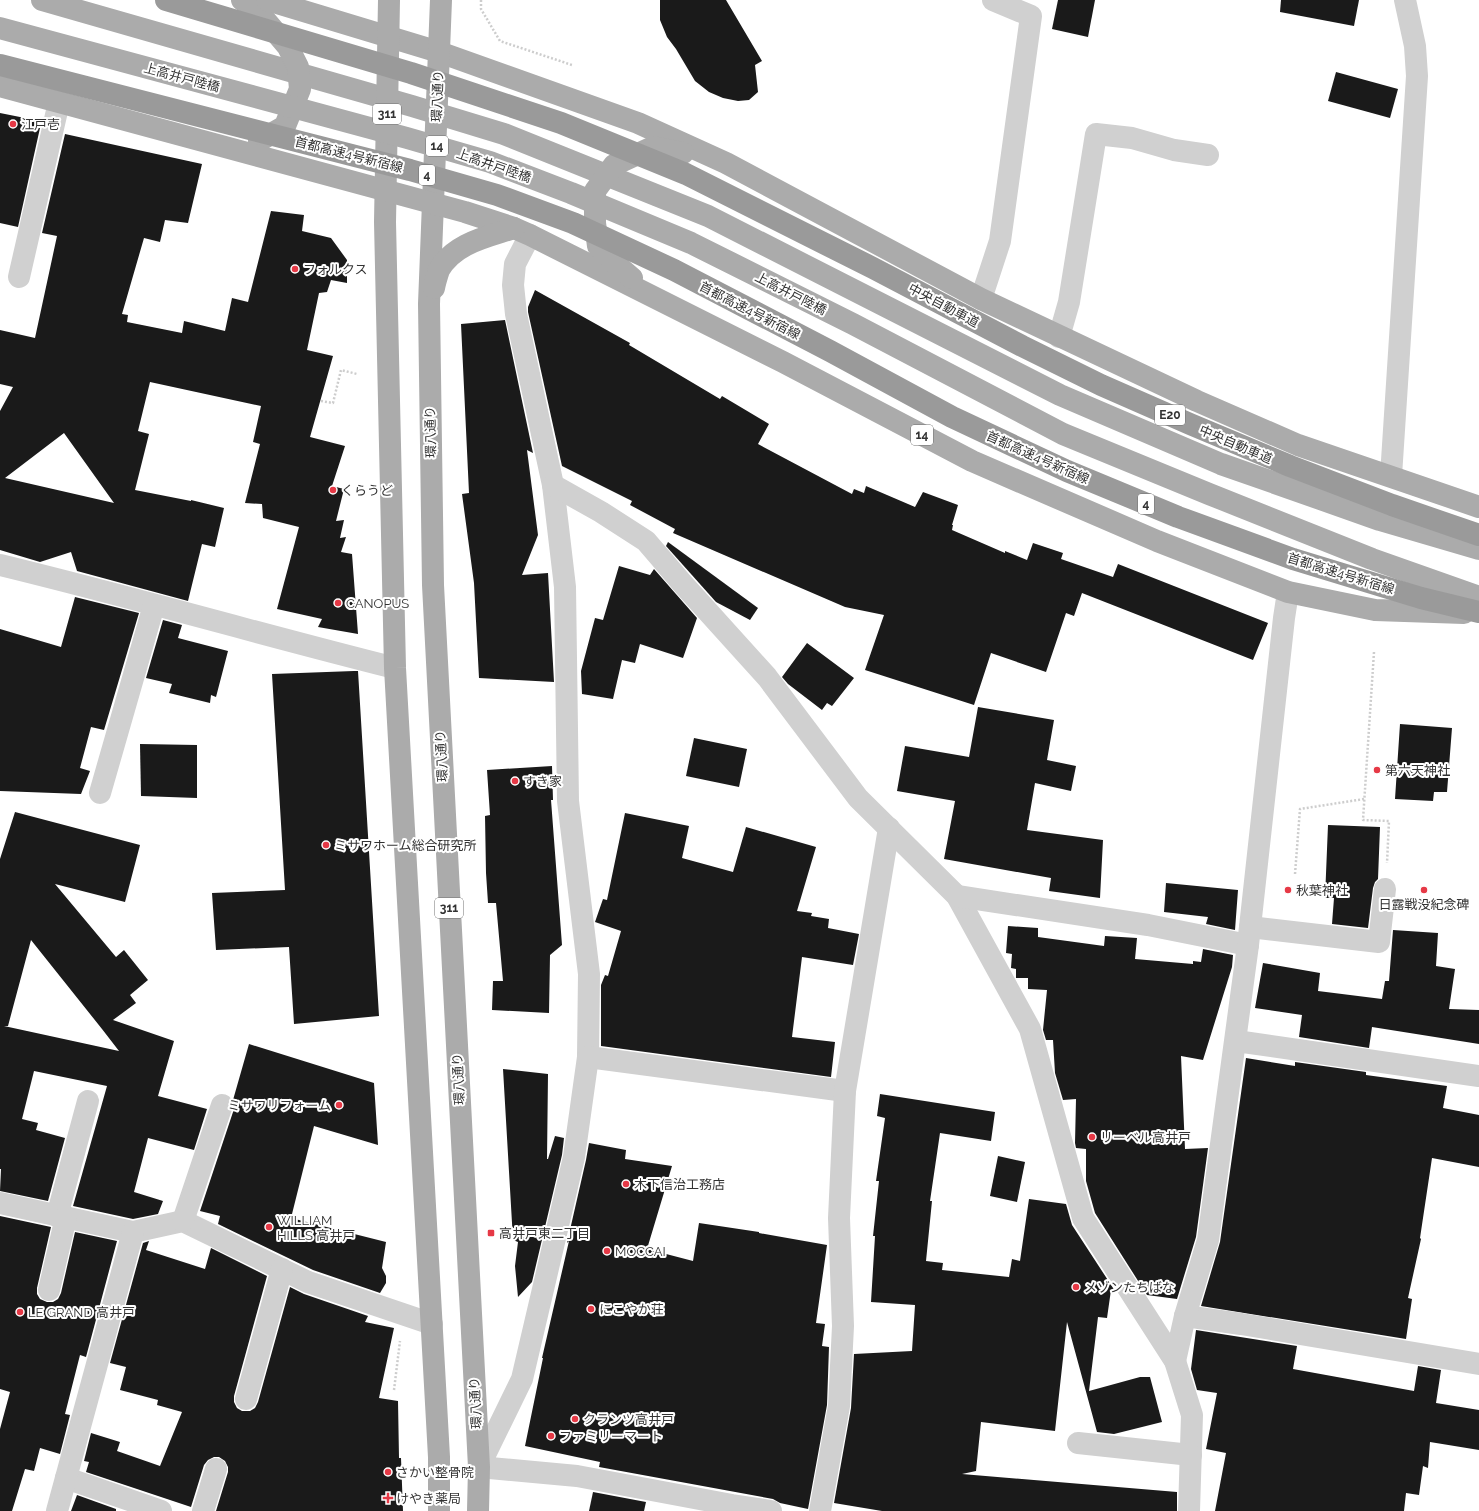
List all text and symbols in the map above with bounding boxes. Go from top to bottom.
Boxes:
street label: 上高井戸陸橋 [142,60,221,95]
street label: 環八通り [429,70,446,122]
road number: 311 [373,104,401,124]
place label: 江戸壱 [21,117,60,132]
marker: 江戸壱 [8,119,18,129]
street label: 首都高速4号新宿線 [293,134,405,175]
road number: 14 [426,136,448,156]
street label: 上高井戸陸橋 [455,146,533,185]
road number: 4 [419,165,435,185]
place label: フォルクス [303,262,368,277]
marker: フォルクス [290,264,300,274]
street label: 上高井戸陸橋 [753,269,829,318]
street label: 首都高速4号新宿線 [697,279,803,342]
street label: 中央自動車道 [906,281,982,330]
road number: E20 [1155,405,1185,425]
street label: 環八通り [423,406,438,458]
street label: 中央自動車道 [1197,422,1275,467]
road number: 14 [911,425,933,445]
street label: 首都高速4号新宿線 [984,428,1092,487]
place label: くらうど [341,483,393,498]
marker: くらうど [328,485,338,495]
road number: 4 [1138,494,1154,514]
street label: 首都高速4号新宿線 [1286,550,1396,597]
place label: CANOPUS [346,596,409,611]
marker: CANOPUS [333,598,343,608]
street label: 環八通り [433,730,450,782]
place label: 第六天神社 [1385,763,1450,778]
marker: 第六天神社 [1372,765,1382,775]
place label: すき家 [523,774,562,789]
marker: すき家 [510,776,520,786]
place label: ミサワホーム総合研究所 [334,838,477,853]
marker: ミサワホーム総合研究所 [321,840,331,850]
place label: 秋葉神社 [1296,883,1348,898]
marker: 秋葉神社 [1283,885,1293,895]
marker: 日露戦没紀念碑 [1419,885,1429,895]
place label: 日露戦没紀念碑 [1378,897,1470,912]
road number: 311 [435,898,463,918]
street label: 環八通り [450,1053,467,1105]
place label: ミサワリフォーム [227,1098,331,1113]
marker: ミサワリフォーム [334,1100,344,1110]
place label: リーベル高井戸 [1100,1130,1191,1145]
marker: リーベル高井戸 [1087,1132,1097,1142]
place label: 木下信治工務店 [634,1177,725,1192]
marker: 木下信治工務店 [621,1179,631,1189]
place label: WILLIAM HILLS 高井戸 [277,1213,355,1243]
marker: WILLIAM HILLS 高井戸 [264,1222,274,1232]
place label: 高井戸東二丁目 [499,1226,590,1241]
marker: 高井戸東二丁目 [486,1228,496,1238]
place label: MOCCAI [615,1244,666,1259]
marker: MOCCAI [602,1246,612,1256]
place label: メゾンたちばな [1084,1280,1175,1295]
marker: メゾンたちばな [1071,1282,1081,1292]
place label: にこやか荘 [599,1302,664,1317]
marker: にこやか荘 [586,1304,596,1314]
place label: LE GRAND 高井戸 [28,1305,135,1320]
marker: LE GRAND 高井戸 [15,1307,25,1317]
street label: 環八通り [467,1377,484,1429]
place label: クランツ高井戸 [583,1412,674,1427]
marker: クランツ高井戸 [570,1414,580,1424]
place label: ファミリーマート [559,1429,663,1444]
marker: ファミリーマート [546,1431,556,1441]
place label: さかい整骨院 [396,1465,474,1480]
marker: さかい整骨院 [383,1467,393,1477]
place label: けやき薬局 [396,1491,461,1506]
marker: けやき薬局 [383,1493,393,1503]

